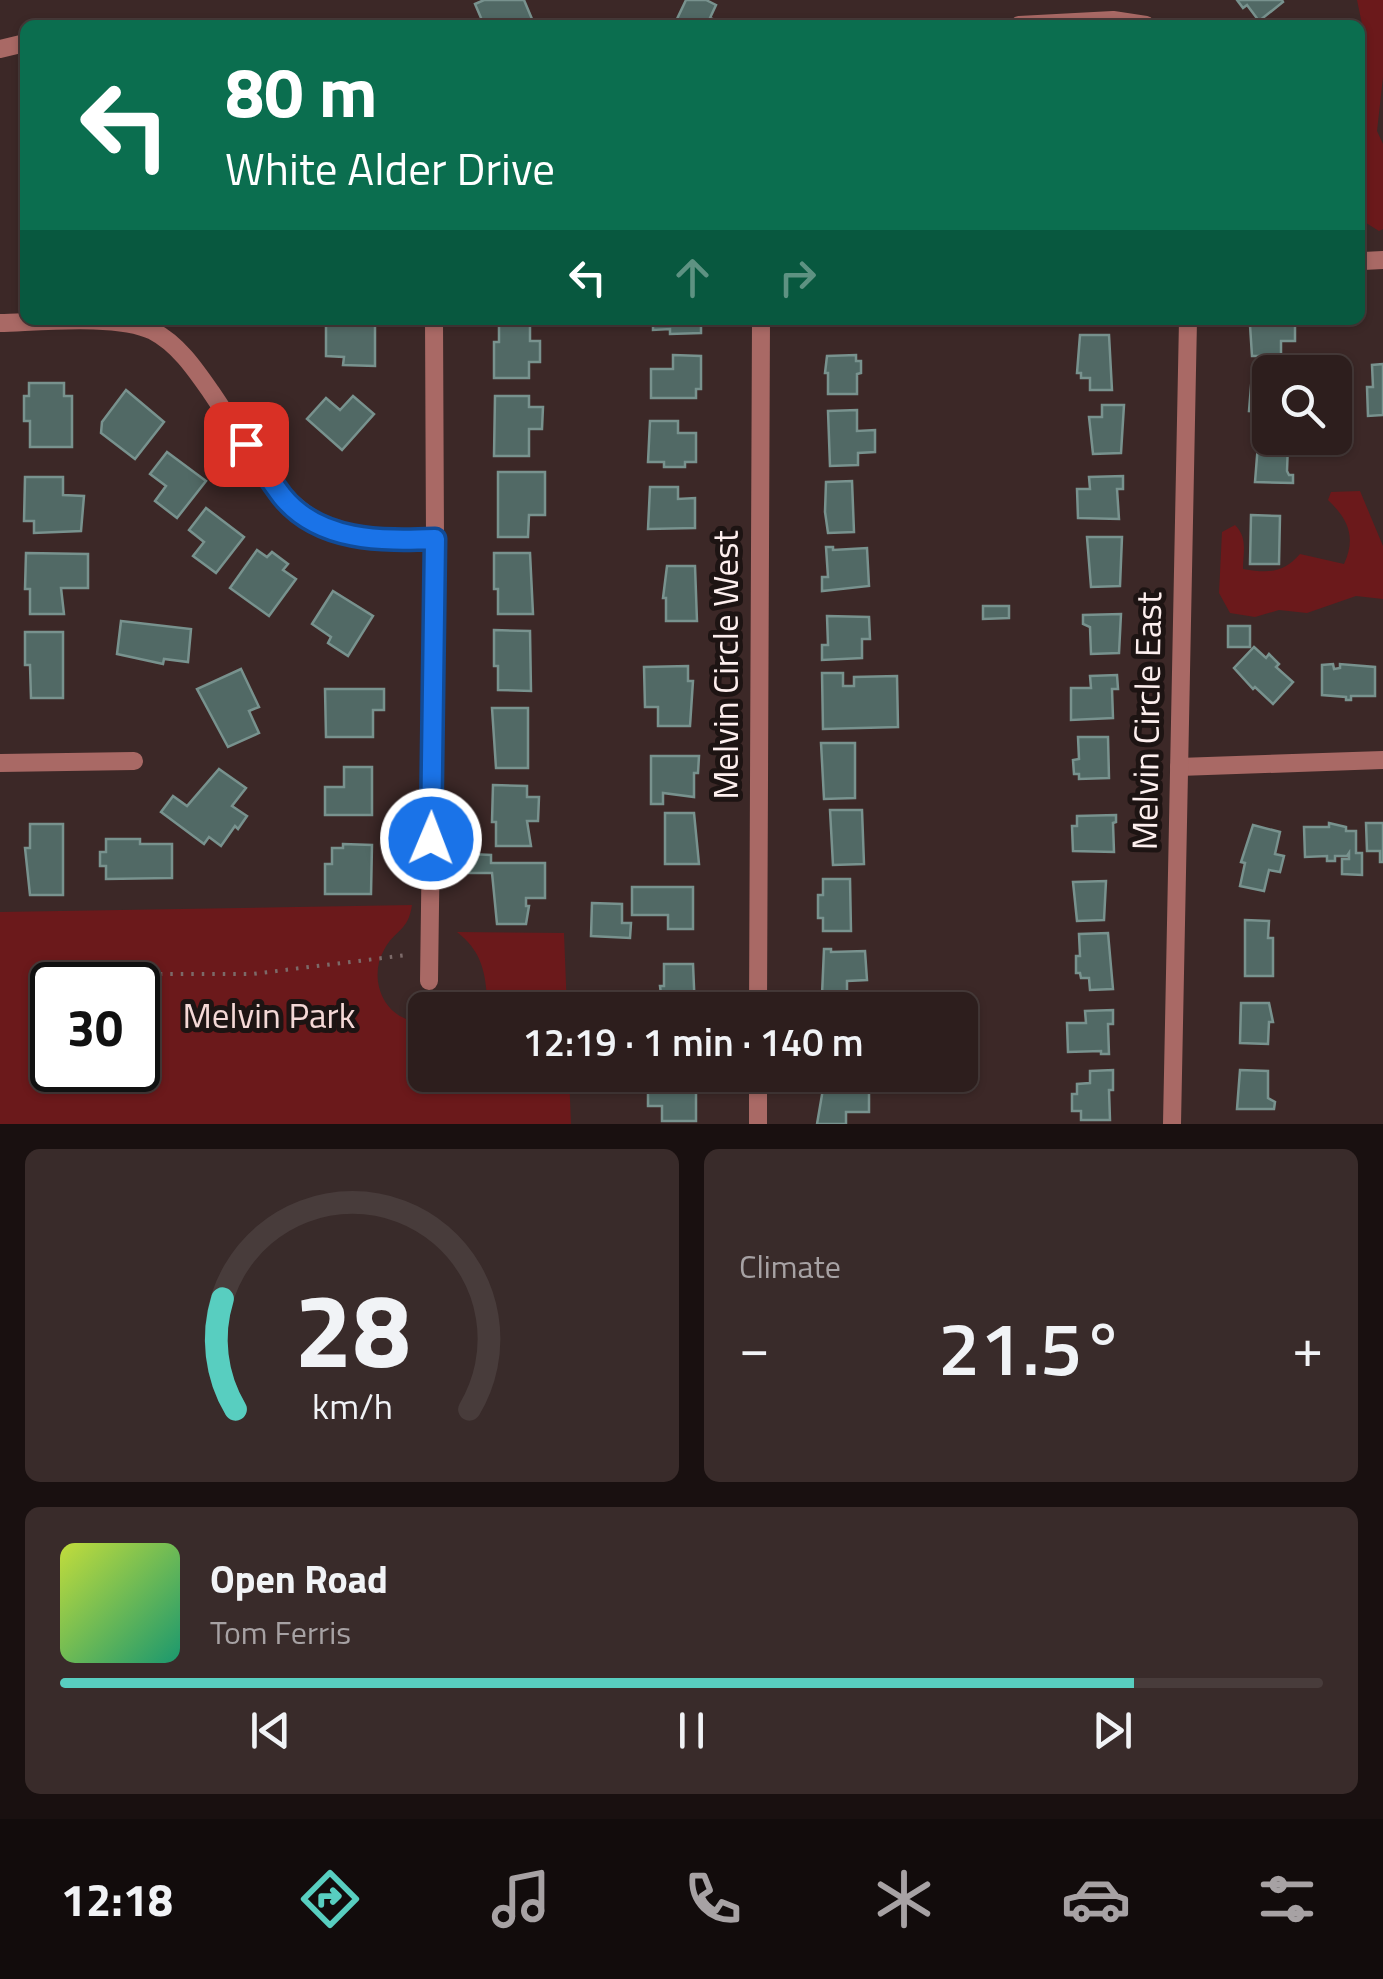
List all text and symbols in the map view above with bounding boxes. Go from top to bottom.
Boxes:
text: 80 m [225,38,378,144]
icon: left [60,60,190,190]
text: White Alder Drive [225,134,555,202]
icon: left [560,250,615,305]
icon: ahead [665,250,720,305]
icon: right [770,250,825,305]
map controls [1252,355,1352,455]
button: search [1252,355,1352,455]
pin [204,402,289,487]
icon: arrive [219,417,274,472]
street label: Melvin Circle West [698,530,752,800]
street label: Melvin Circle East [1117,591,1175,851]
position arrow [379,787,483,891]
speed limit sign: 30 [30,962,160,1092]
park label: Melvin Park [183,988,356,1042]
text: 12:19 · 1 min · 140 m [522,1013,864,1071]
text: Climate [739,1242,841,1290]
text: 28 [294,1249,410,1407]
text: 21.5° [938,1290,1124,1404]
text: − [739,1305,770,1388]
text: + [1292,1305,1323,1388]
text: km/h [312,1378,392,1433]
text: Open Road [210,1550,388,1608]
text: Tom Ferris [210,1608,351,1656]
icon: previous [243,1703,298,1758]
icon: pause [664,1703,719,1758]
icon: next [1085,1703,1140,1758]
icon: directions [295,1864,365,1934]
icon: music [486,1864,556,1934]
icon: phone [678,1864,748,1934]
icon: climate [869,1864,939,1934]
icon: car [1061,1864,1131,1934]
icon: filters [1252,1864,1322,1934]
text: 12:18 [61,1865,173,1933]

